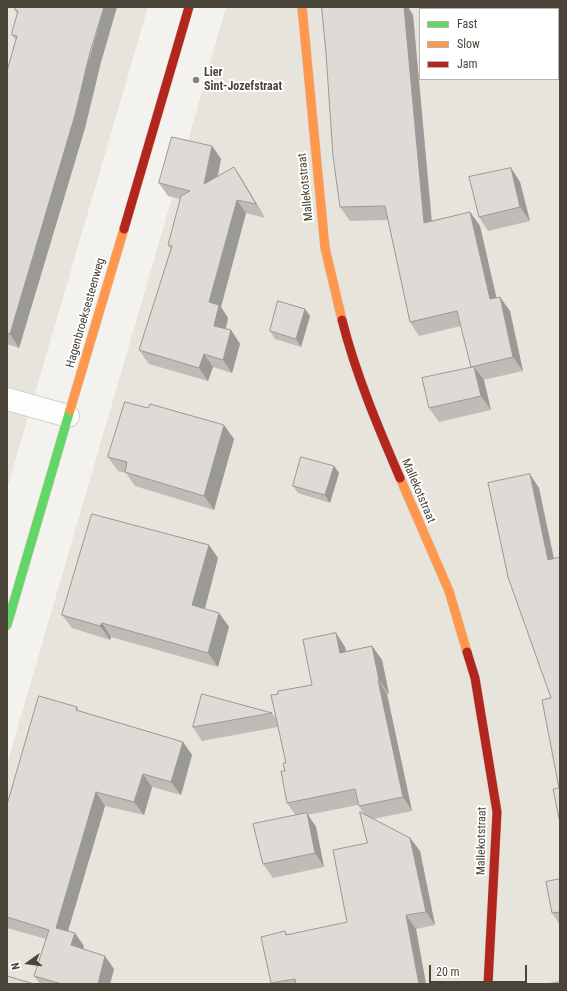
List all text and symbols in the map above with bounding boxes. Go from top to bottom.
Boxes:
legend [419,8,559,80]
text: Fast [457,17,477,31]
text: Slow [457,37,480,51]
text: Jam [457,57,478,71]
place label: Lier Sint-Jozefstraat [204,66,282,94]
marker: Lier Sint-Jozefstraat [191,75,201,85]
street label: Mallekotstraat [295,152,317,222]
street label: Hagenbroeksesteenweg [63,256,109,370]
street label: Mallekotstraat [398,457,438,525]
street label: Mallekotstraat [474,807,490,875]
north arrow [8,943,48,983]
scale bar [431,957,529,983]
text: N [9,961,23,971]
text: 20 m [436,965,460,979]

